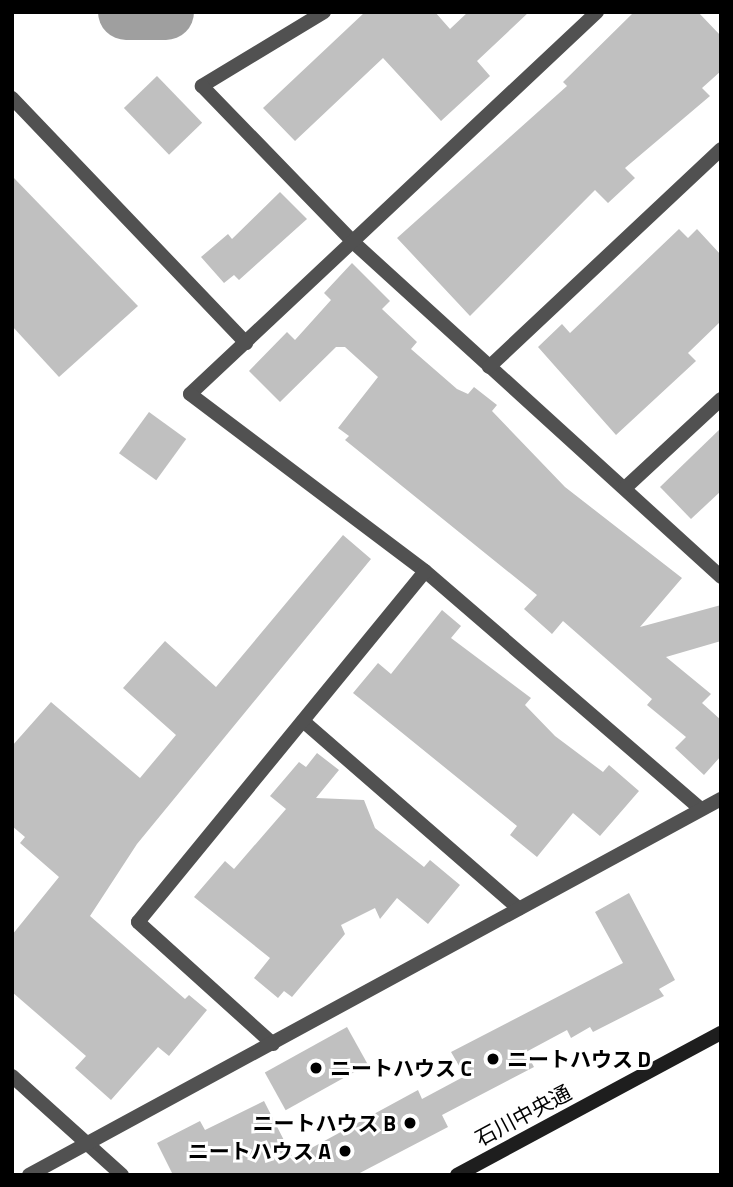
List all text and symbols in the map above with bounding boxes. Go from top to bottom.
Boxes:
place label: ニートハウス D [507,1046,651,1072]
marker: ニートハウス D [485,1051,501,1067]
place label: ニートハウス C [330,1055,472,1081]
marker: ニートハウス C [308,1060,324,1076]
street label: 石川中央通 [471,1079,575,1151]
place label: ニートハウス B [253,1110,396,1136]
marker: ニートハウス B [402,1115,418,1131]
place label: ニートハウス A [188,1138,331,1164]
marker: ニートハウス A [337,1143,353,1159]

